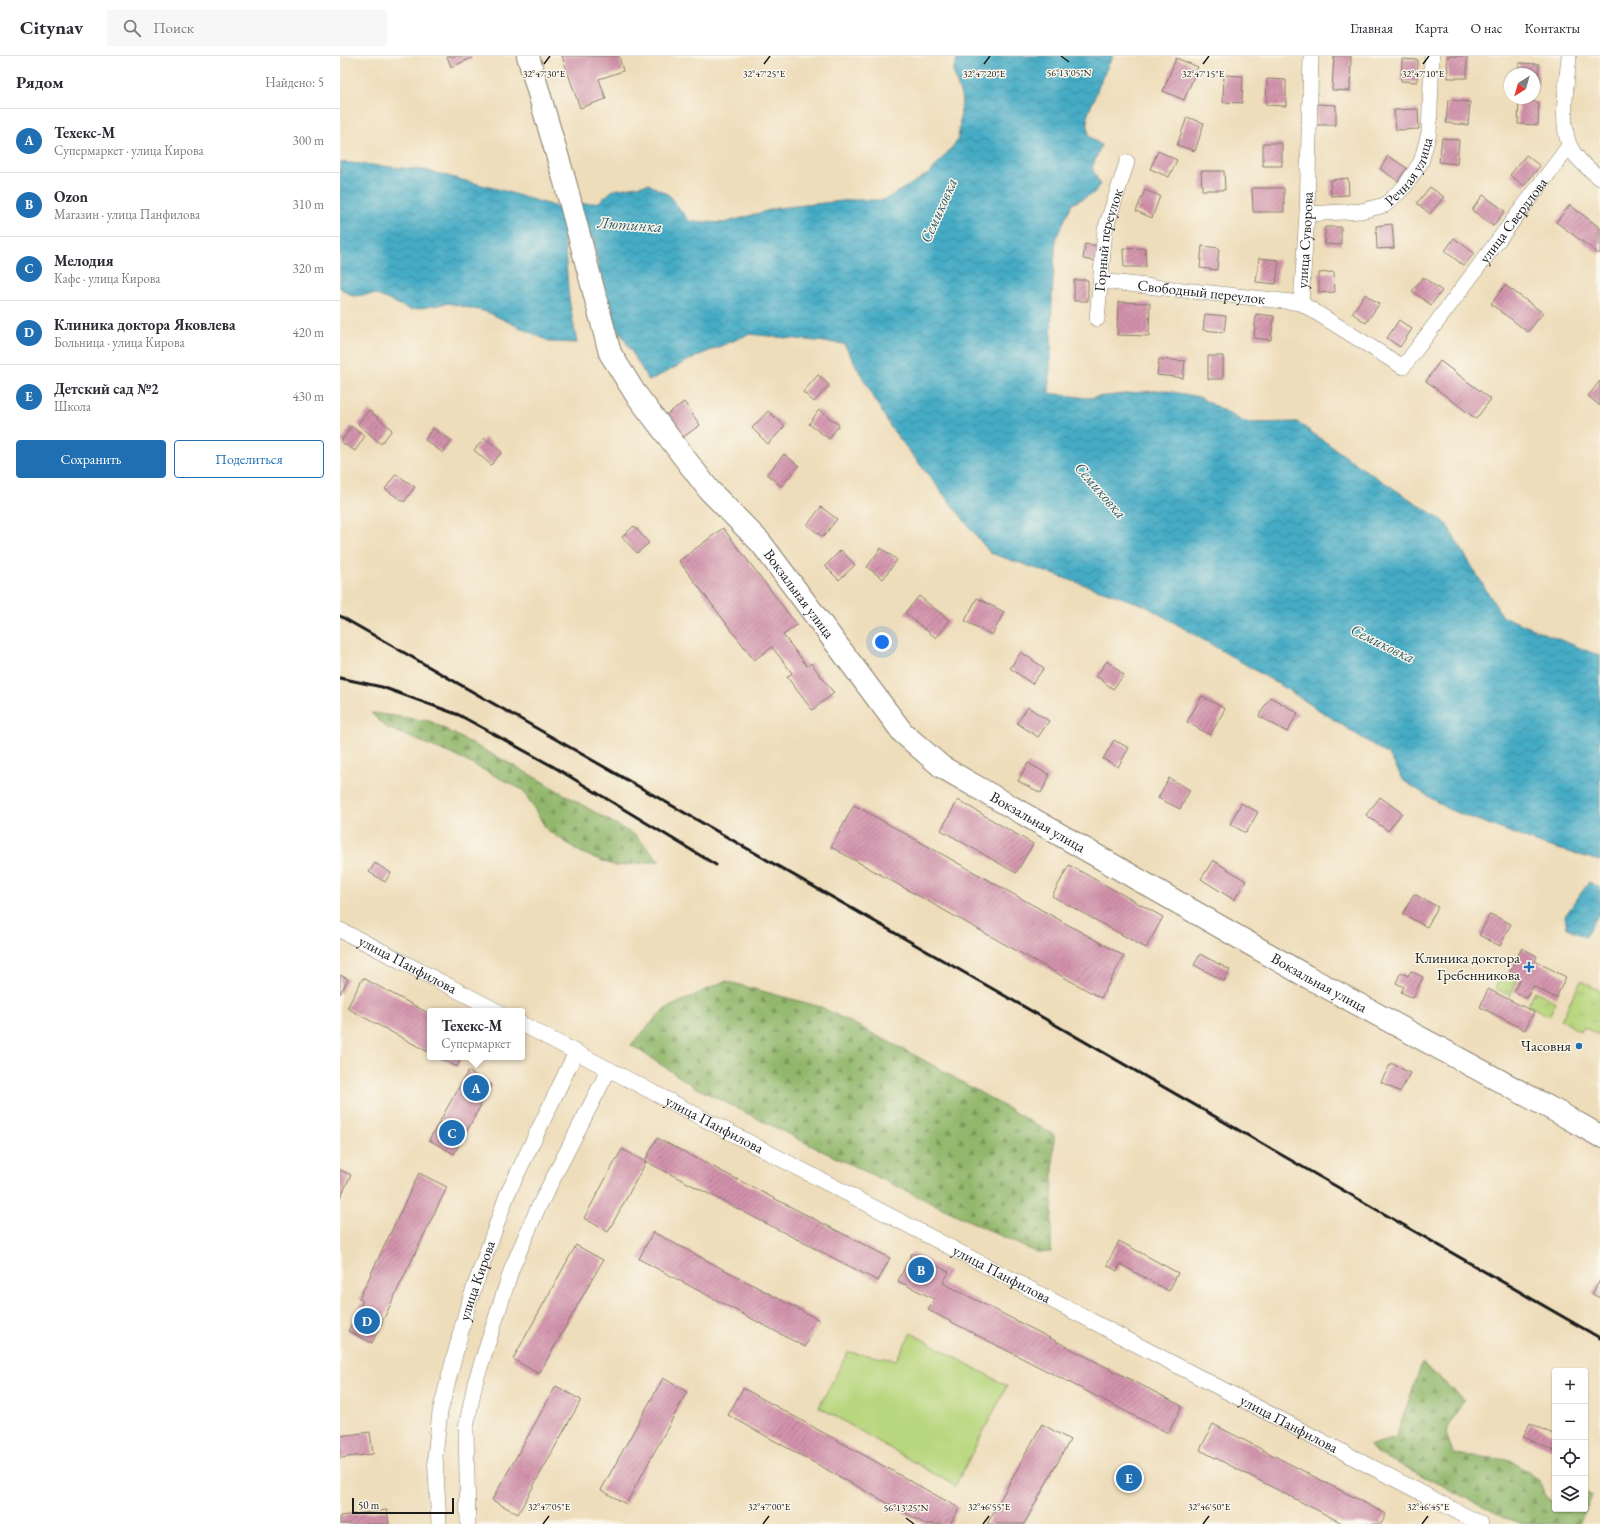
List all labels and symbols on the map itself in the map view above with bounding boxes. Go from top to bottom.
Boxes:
text: 56°13'05"N [1047,66,1092,79]
text: 32°47'30"E [523,67,566,80]
text: 32°47'25"E [743,67,786,80]
text: 32°47'20"E [963,67,1006,80]
text: 32°47'15"E [1182,67,1225,80]
text: 32°47'10"E [1402,67,1445,80]
north arrow [1504,68,1540,104]
street label: Речная улица [1380,135,1436,210]
street label: улица Свердлова [1474,173,1551,267]
water label: Семиковка [915,174,962,246]
street label: Горный переулок [1090,186,1127,292]
street label: улица Суворова [1292,192,1317,289]
water label: Лютинка [596,212,663,237]
street label: Свободный переулок [1137,275,1266,308]
water label: Семиковка [1070,457,1131,523]
street label: Вокзальная улица [760,545,839,642]
water label: Семиковка [1347,619,1418,668]
your location [872,632,892,652]
street label: Вокзальная улица [987,787,1089,856]
street label: улица Панфилова [356,931,460,997]
street label: Вокзальная улица [1268,948,1371,1016]
place label: Клиника доктора Гребенникова [1415,948,1520,984]
marker: Клиника доктора Гребенникова [1523,961,1535,973]
place label: Часовня [1521,1036,1571,1055]
marker: Часовня [1574,1041,1584,1051]
pin: A [463,1073,489,1103]
street label: улица Панфилова [662,1090,767,1157]
pin: C [439,1118,465,1148]
street label: улица Кирова [454,1238,499,1322]
street label: улица Панфилова [950,1240,1054,1307]
pin: B [908,1255,934,1285]
pin: D [354,1306,380,1336]
street label: улица Панфилова [1237,1390,1342,1457]
pin: E [1116,1463,1142,1493]
scale bar [352,1496,454,1515]
text: 32°47'05"E [528,1500,571,1513]
text: 32°47'00"E [748,1500,791,1513]
text: 32°46'55"E [968,1500,1011,1513]
text: 32°46'50"E [1188,1500,1231,1513]
text: 32°46'45"E [1407,1500,1450,1513]
text: 56°13'25"N [884,1501,929,1514]

